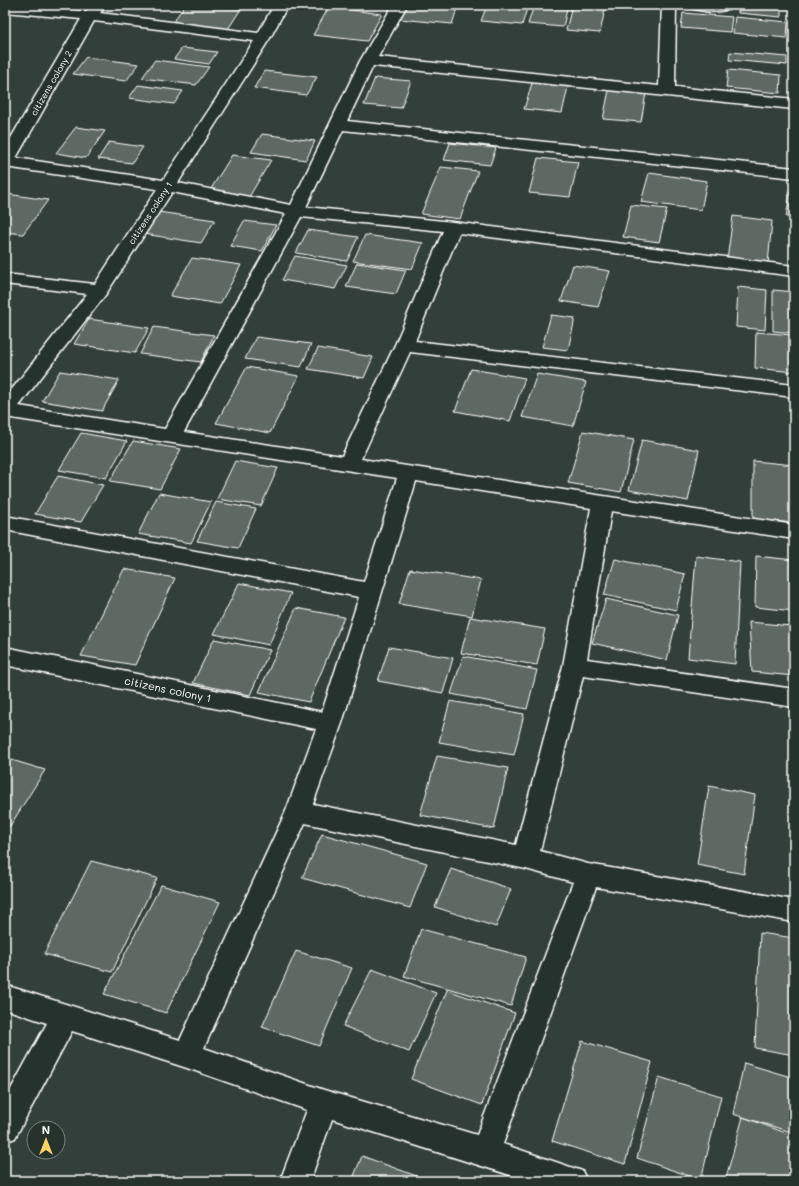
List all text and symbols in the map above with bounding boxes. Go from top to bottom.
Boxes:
street label: citizens colony 2 [28,48,74,118]
street label: citizens colony 1 [126,180,174,246]
street label: citizens colony 1 [123,672,213,706]
north arrow [26,1120,66,1160]
text: N [42,1122,50,1137]

